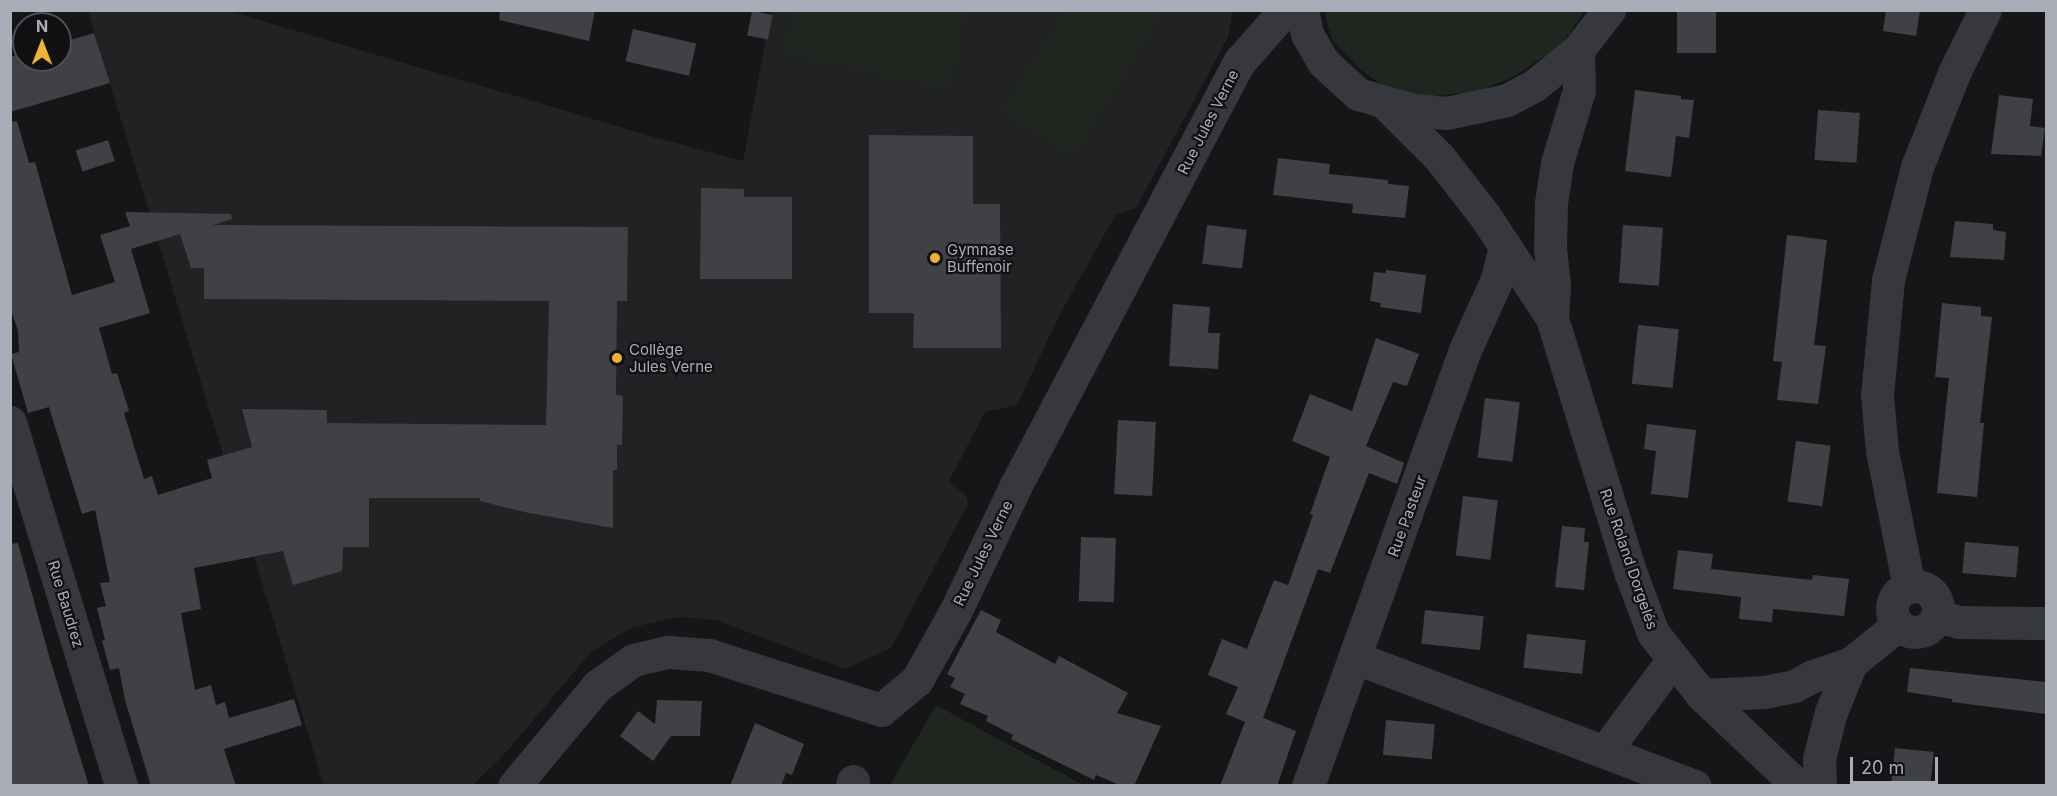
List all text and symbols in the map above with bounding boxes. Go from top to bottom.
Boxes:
north arrow [12,12,72,72]
text: N [36,16,48,36]
street label: Rue Jules Verne [1174,67,1242,177]
place label: Gymnase Buffenoir [947,240,1014,275]
marker: Gymnase Buffenoir [928,251,942,265]
place label: Collège Jules Verne [629,340,713,375]
marker: Collège Jules Verne [610,351,624,365]
street label: Rue Pasteur [1384,473,1430,559]
street label: Rue Roland Dorgelés [1596,486,1662,632]
street label: Rue Jules Verne [950,497,1016,609]
street label: Rue Baudrez [44,558,88,650]
scale bar [1853,745,1942,783]
text: 20 m [1861,757,1904,778]

